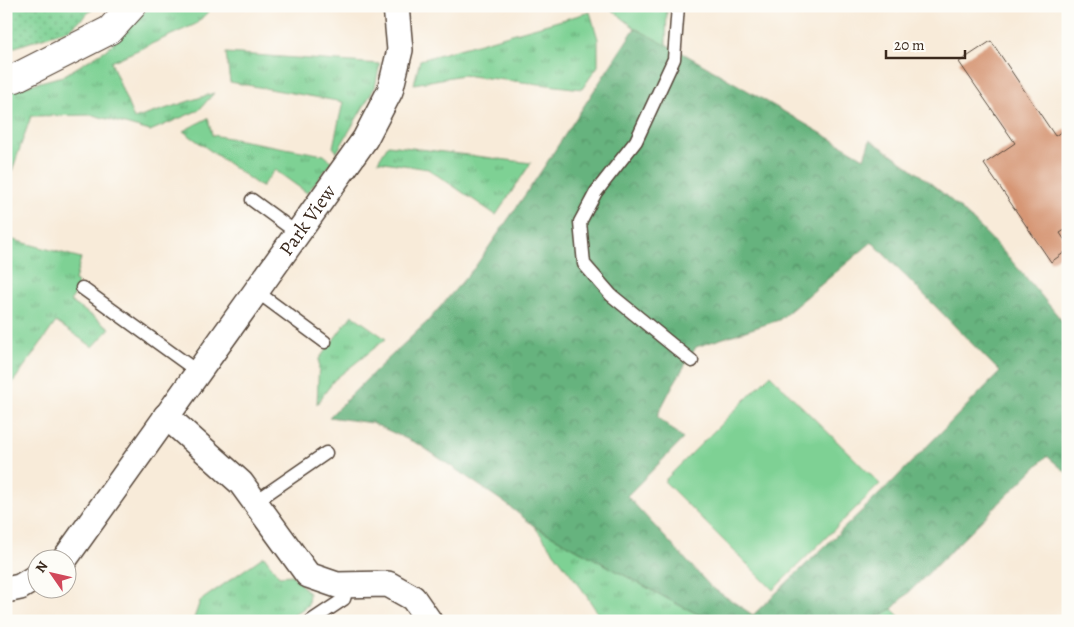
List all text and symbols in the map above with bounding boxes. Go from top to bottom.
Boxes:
scale bar [886,28,965,60]
text: 20 m [894,35,925,55]
street label: Park View [272,178,342,261]
north arrow [28,550,78,600]
text: N [31,557,52,577]

